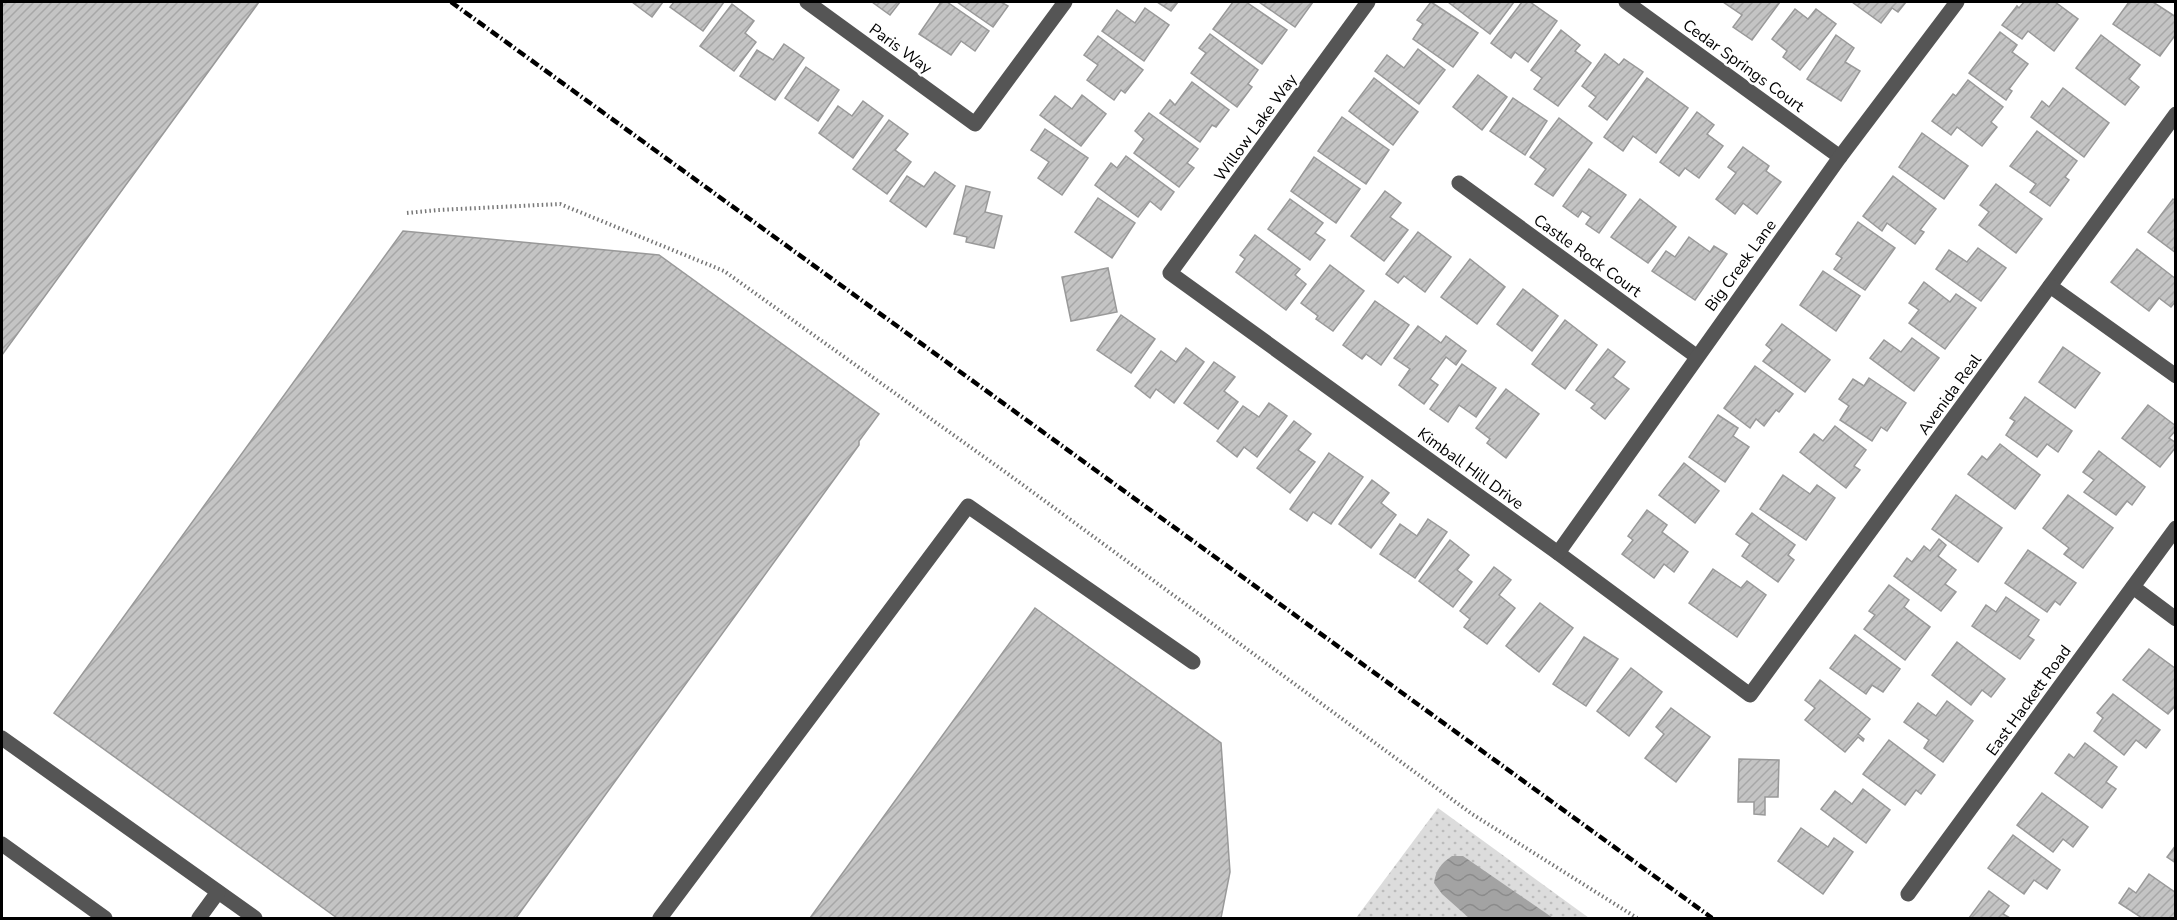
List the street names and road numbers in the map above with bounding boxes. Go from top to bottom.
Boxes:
street label: Cedar Springs Court [1678,14,1809,118]
street label: Paris Way [864,19,937,80]
street label: Willow Lake Way [1209,69,1303,186]
street label: Castle Rock Court [1529,209,1646,303]
street label: Big Creek Lane [1700,215,1782,316]
street label: Avenida Real [1913,350,1987,439]
street label: Kimball Hill Drive [1413,423,1528,515]
street label: East Hackett Road [1981,641,2076,760]

